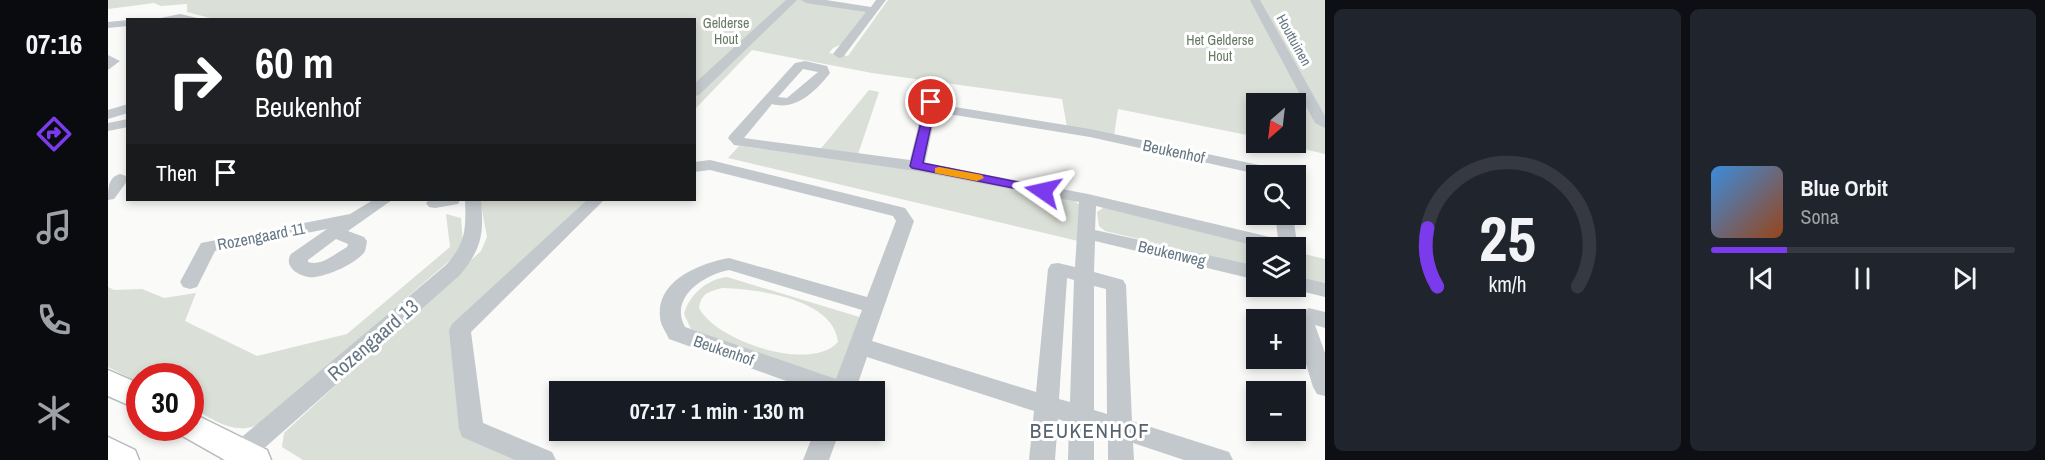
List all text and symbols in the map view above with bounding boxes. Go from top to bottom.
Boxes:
street label: Houttuinen [1273,11,1315,69]
park label: Gelderse Hout [703,14,749,48]
text: 07:16 [26,26,82,62]
park label: Het Gelderse Hout [1186,31,1254,65]
text: 60 m [255,35,334,91]
icon: right [156,42,234,120]
pin [905,76,956,127]
icon: arrive [914,85,947,118]
text: Beukenhof [255,89,361,125]
north arrow [1246,93,1306,153]
map controls [1246,93,1306,441]
icon: directions [33,113,75,155]
street label: Beukenhof [1141,134,1207,168]
icon: arrive [209,156,242,189]
text: Then [156,158,197,188]
position arrow [1011,159,1075,223]
button: search [1246,165,1306,225]
text: Blue Orbit [1801,173,1888,203]
text: 25 [1479,196,1536,280]
text: Sona [1801,203,1839,230]
icon: music [33,206,75,248]
street label: Rozengaard 11 [215,217,307,255]
street label: Beukenweg [1136,235,1209,272]
button: layers [1246,237,1306,297]
icon: previous [1745,262,1778,295]
icon: pause [1846,262,1879,295]
icon: next [1948,262,1981,295]
text: km/h [1488,270,1526,299]
street label: Rozengaard 13 [321,293,424,387]
icon: phone [33,299,75,341]
button: + [1246,309,1306,369]
street label: Beukenhof [691,329,758,371]
speed limit sign: 30 [126,363,204,441]
button: − [1246,381,1306,441]
icon: climate [33,392,75,434]
text: 07:17 · 1 min · 130 m [630,396,804,426]
district label: BEUKENHOF [1030,416,1150,445]

